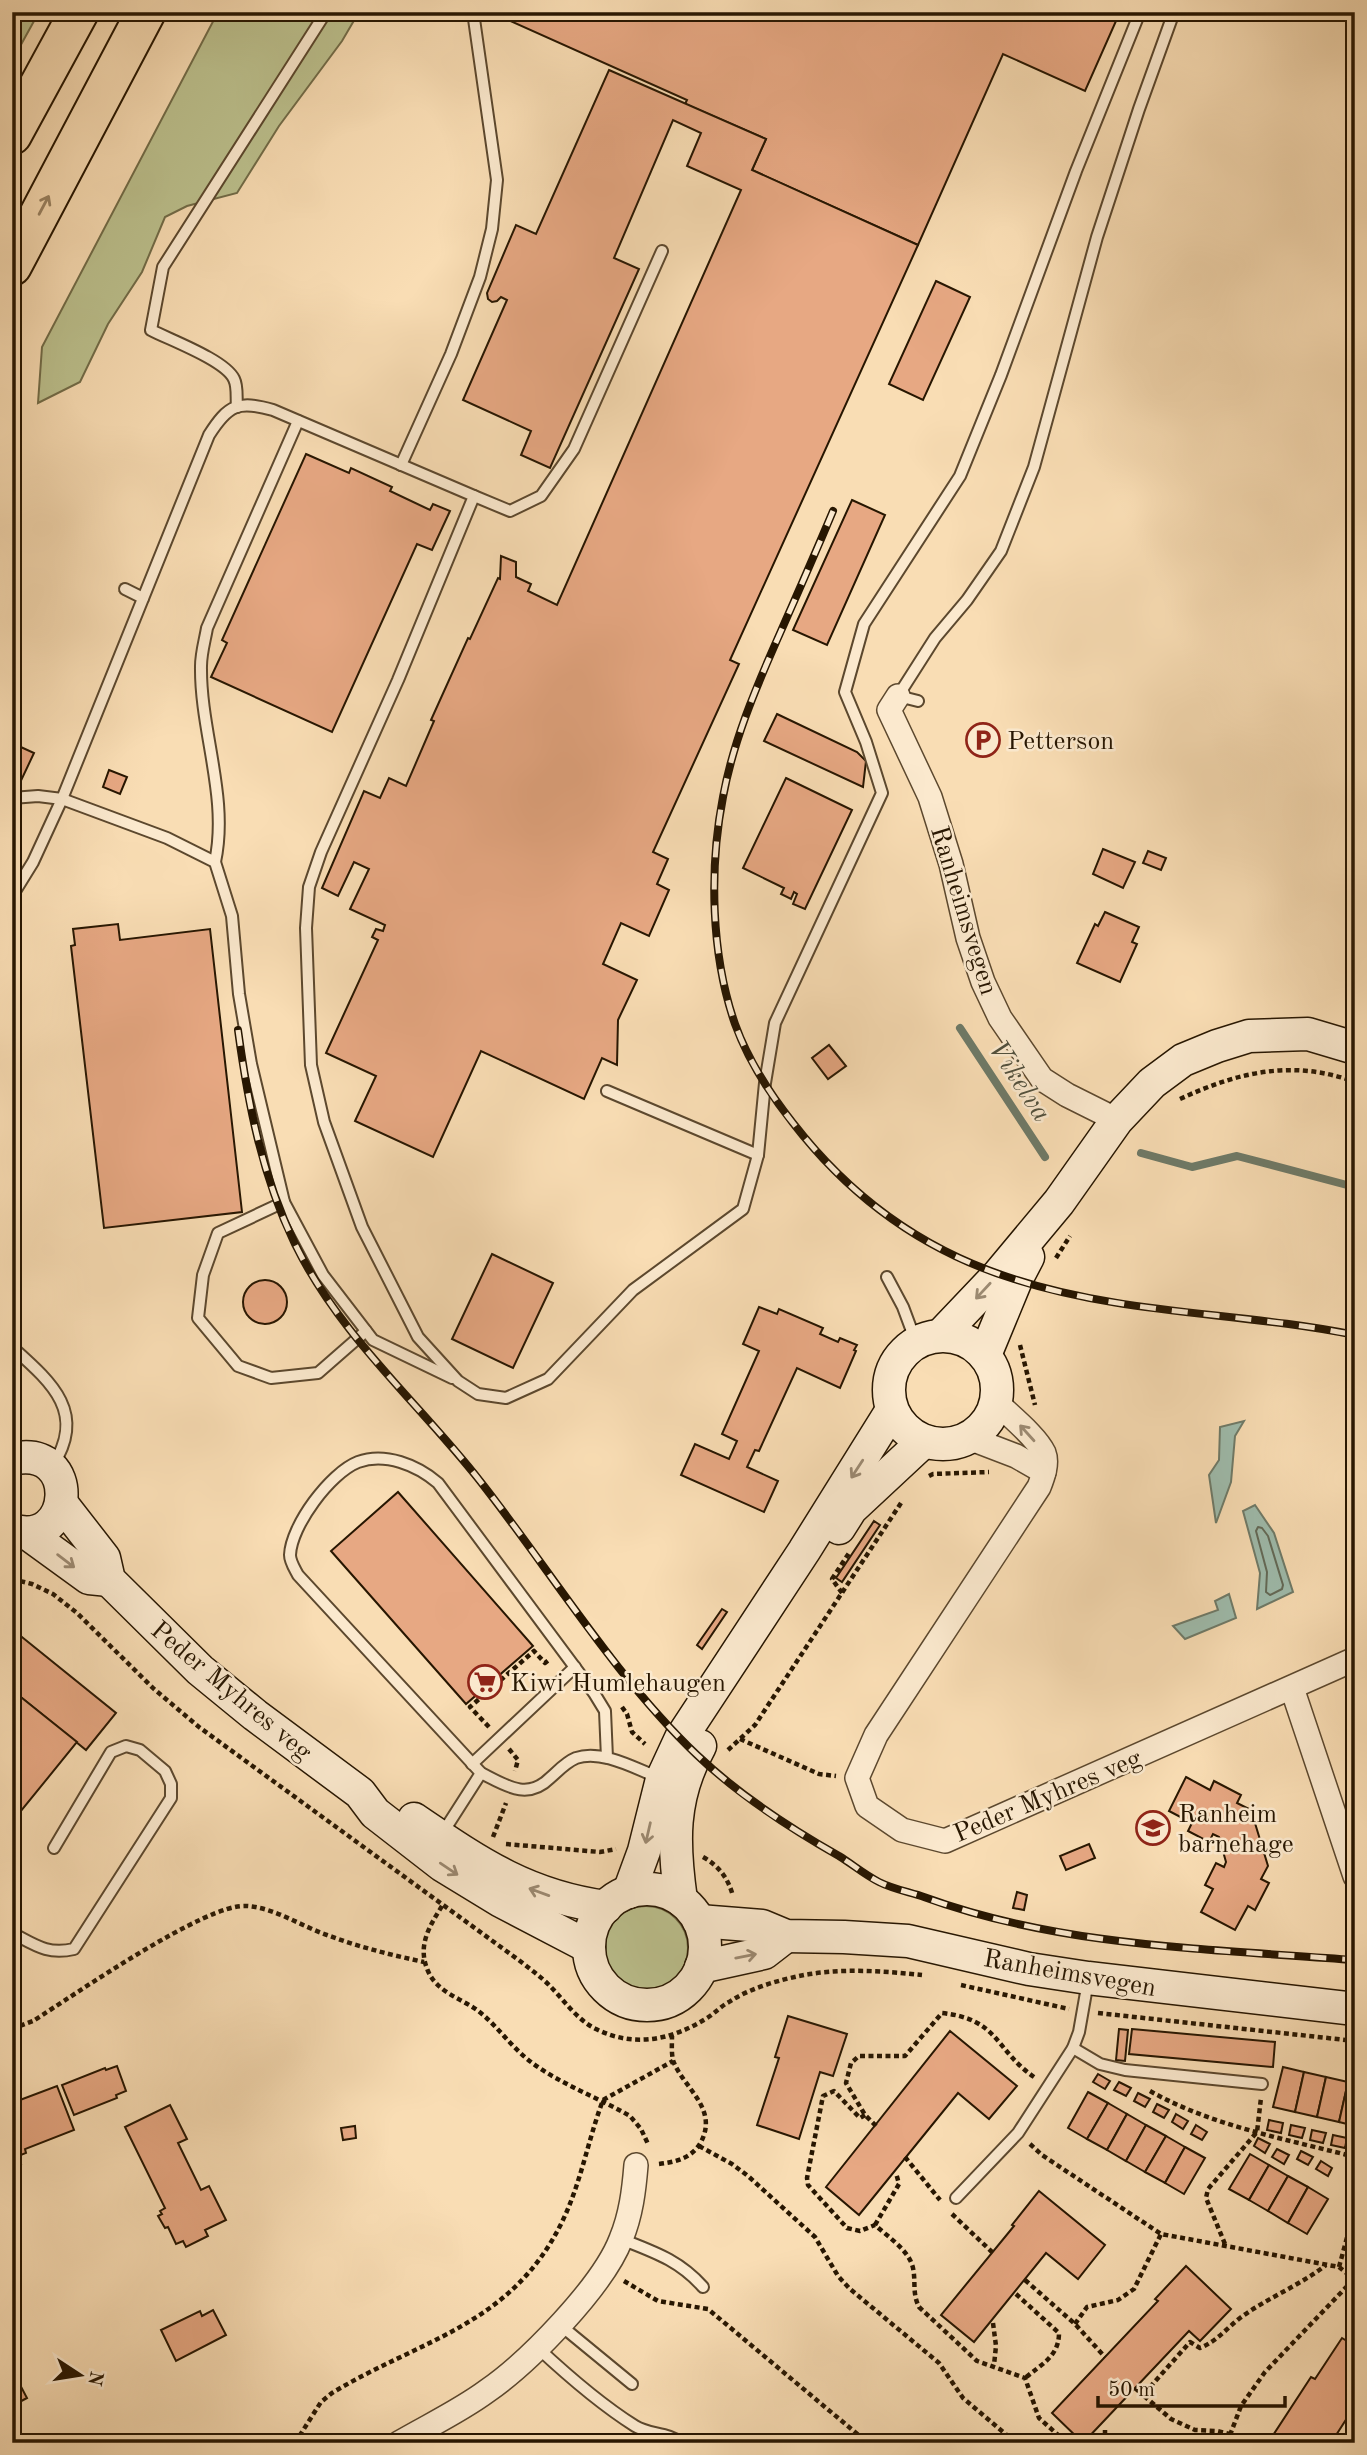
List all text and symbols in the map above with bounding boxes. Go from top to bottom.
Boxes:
one-way arrow [37,196,51,216]
parking icon: Petterson [964,721,1002,759]
place label: Petterson [1007,729,1114,755]
street label: Ranheimsvegen [925,823,1001,998]
water label: Vikelva [982,1036,1055,1127]
one-way arrow [975,1282,992,1299]
one-way arrow [1019,1425,1036,1442]
one-way arrow [850,1458,864,1478]
one-way arrow [56,1554,75,1569]
street label: Peder Myhres veg [145,1617,316,1766]
supermarket icon: Kiwi Humlehaugen [466,1663,504,1701]
place label: Kiwi Humlehaugen [510,1671,726,1697]
street label: Peder Myhres veg [950,1746,1145,1848]
place label: Ranheim barnehage [1178,1802,1294,1858]
school or university icon: Ranheim barnehage [1134,1809,1172,1847]
one-way arrow [640,1821,654,1844]
one-way arrow [439,1862,458,1876]
one-way arrow [529,1885,551,1897]
street label: Ranheimsvegen [981,1946,1158,2002]
one-way arrow [734,1949,757,1963]
north arrow [46,2340,116,2410]
scale bar [1098,2364,1285,2408]
text: N [83,2369,105,2388]
text: 50 m [1108,2380,1155,2401]

